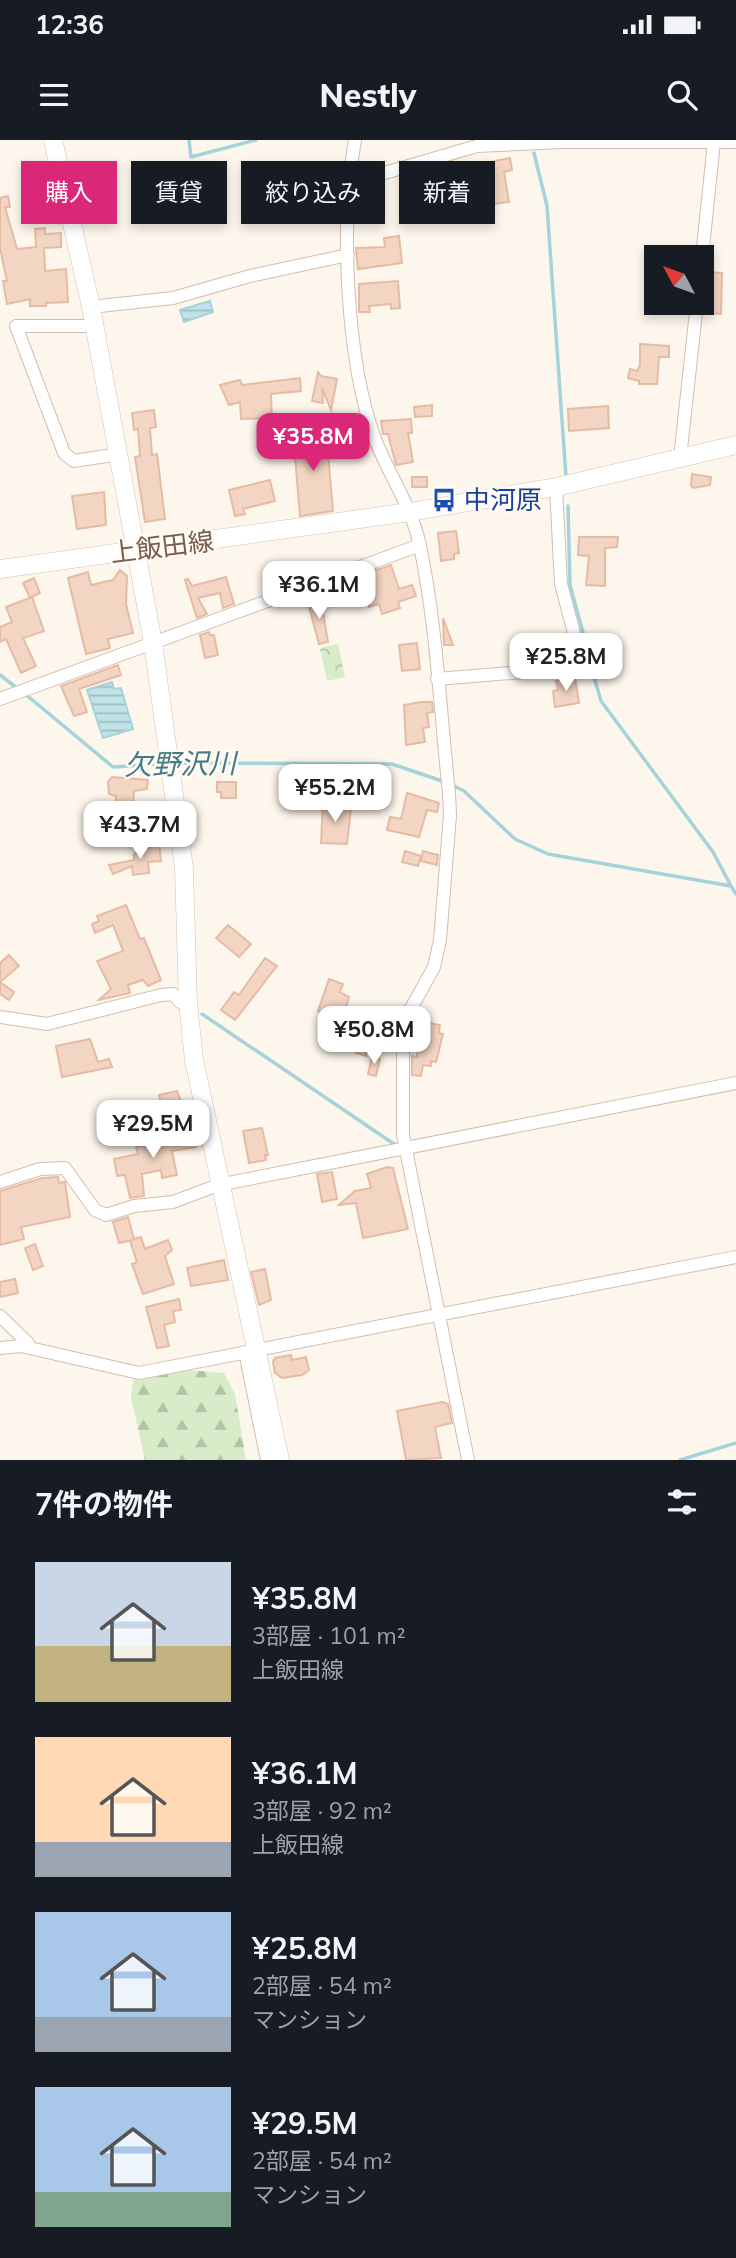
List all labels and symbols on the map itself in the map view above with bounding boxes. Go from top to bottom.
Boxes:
north arrow [644,245,714,315]
pin: ¥35.8M [256,414,370,473]
place label: 中河原 [464,483,542,516]
bus stop icon: 中河原 [430,486,458,514]
street label: 上飯田線 [108,524,216,569]
pin: ¥36.1M [262,561,376,621]
pin: ¥25.8M [509,634,623,693]
water label: 欠野沢川 [124,745,239,782]
pin: ¥55.2M [278,764,392,824]
pin: ¥43.7M [83,802,197,861]
pin: ¥50.8M [317,1006,431,1066]
pin: ¥29.5M [96,1100,210,1160]

